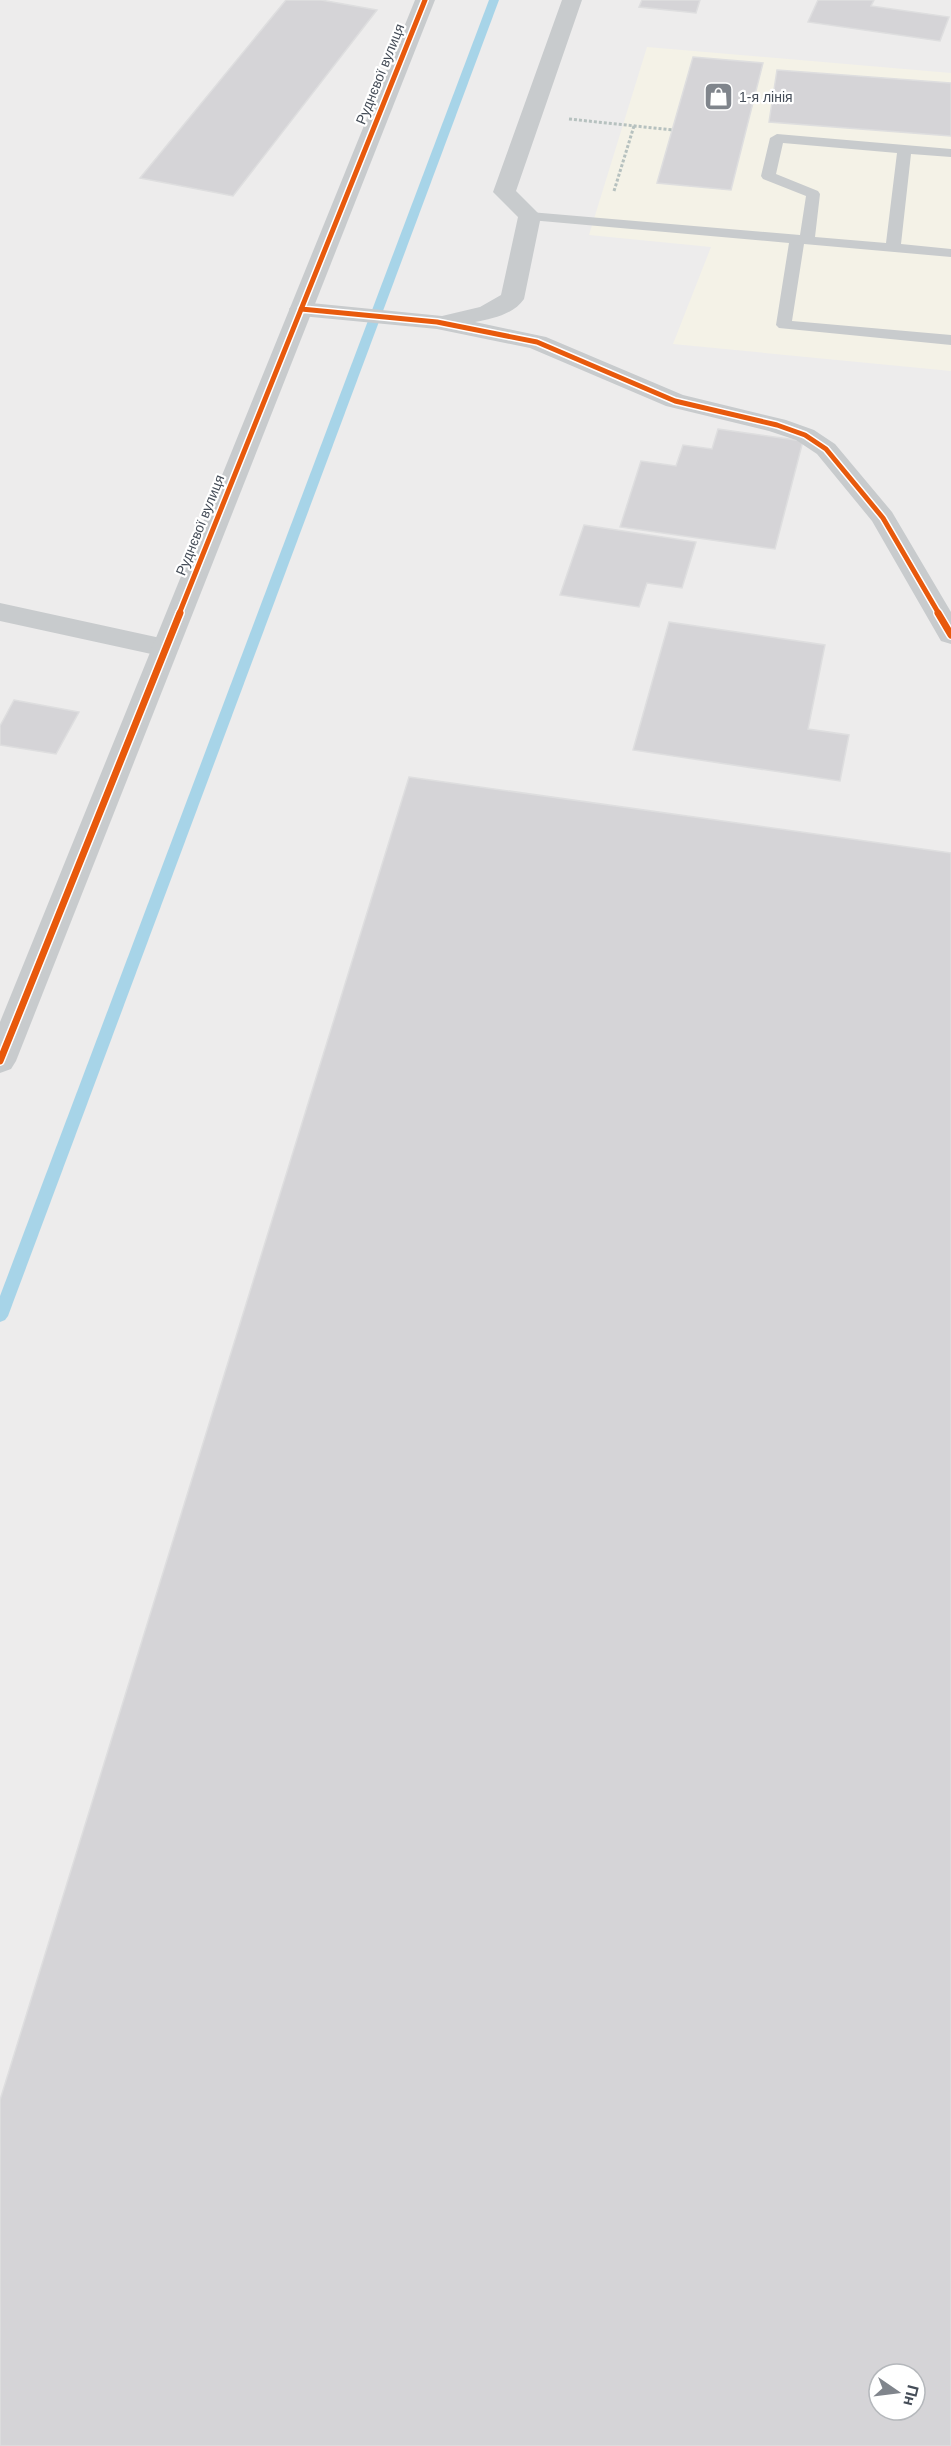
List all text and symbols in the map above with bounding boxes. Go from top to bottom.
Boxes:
street label: Руднєвої вулиця [353,21,407,127]
shop icon: 1-я лінія [702,81,734,113]
place label: 1-я лінія [739,89,793,105]
street label: Руднєвої вулиця [173,472,227,578]
north arrow [867,2362,927,2422]
text: Пн [900,2383,922,2408]

